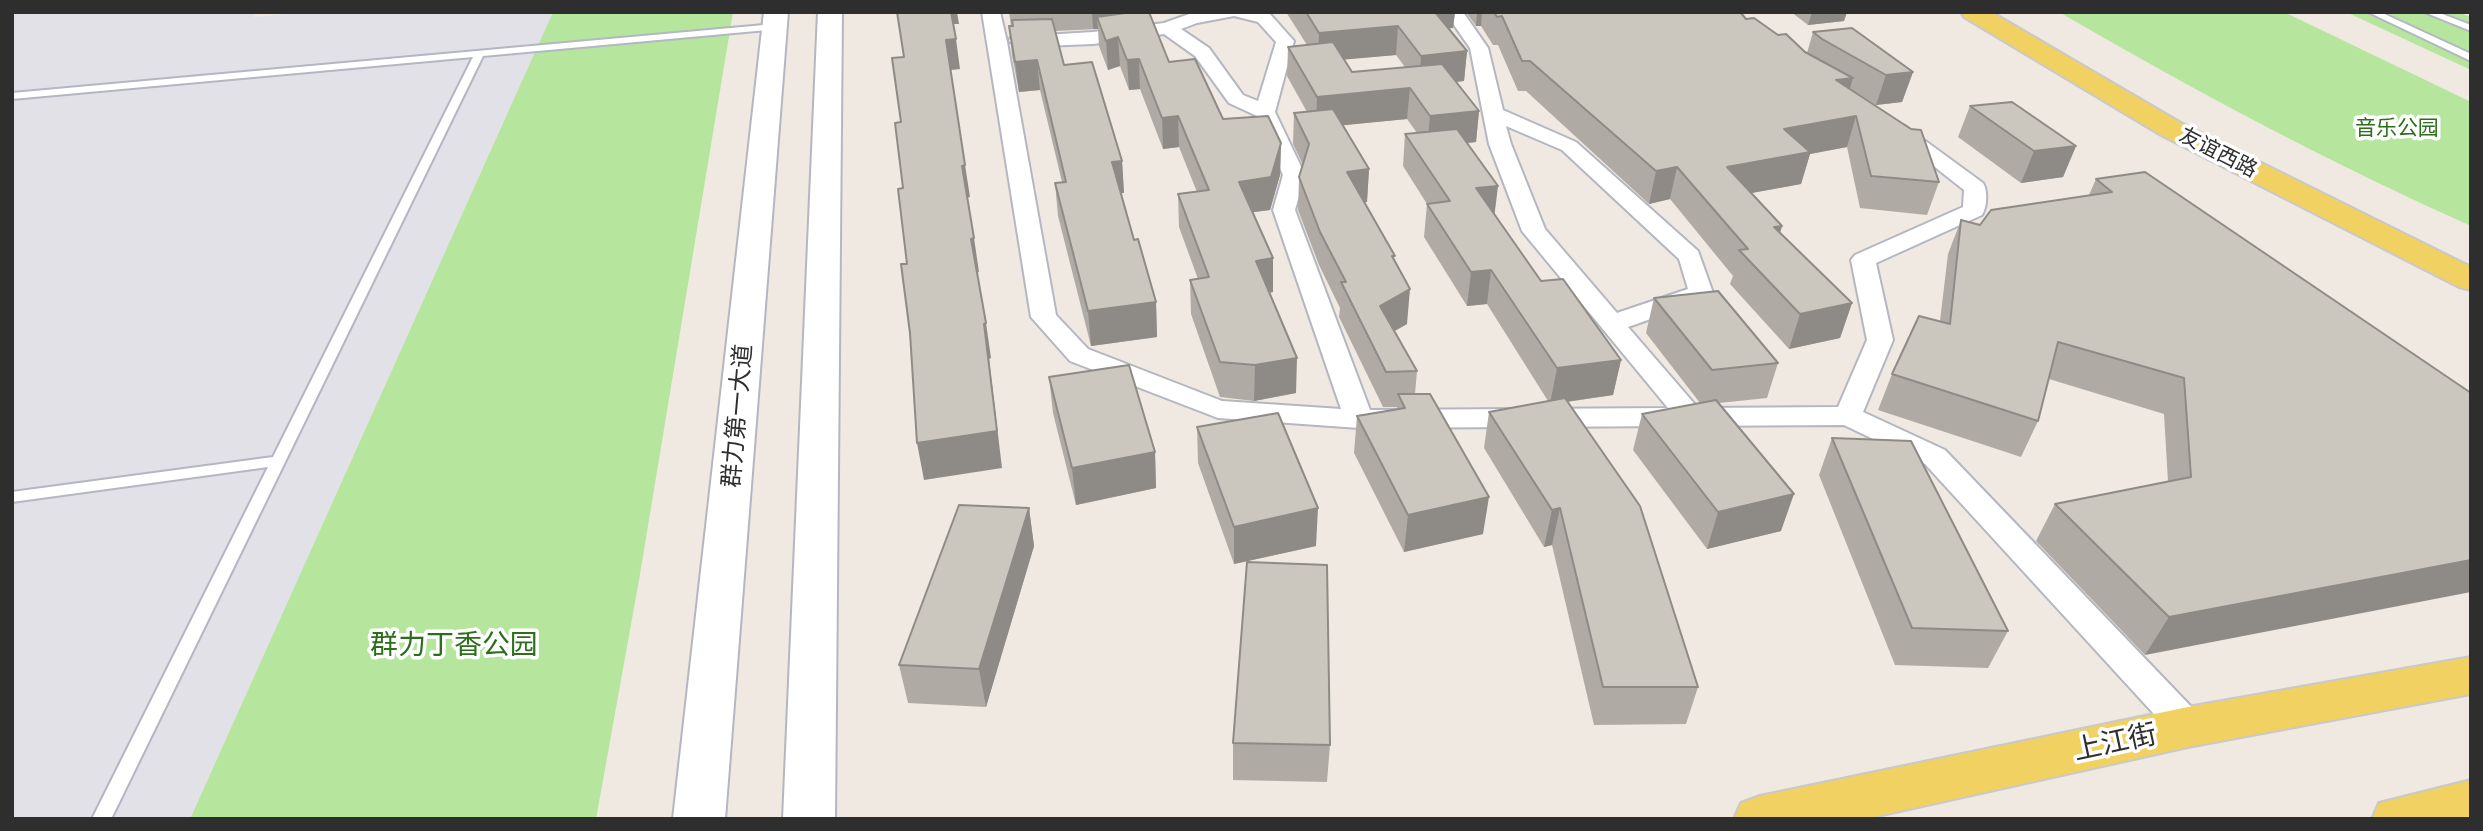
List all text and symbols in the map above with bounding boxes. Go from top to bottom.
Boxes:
park label: 音乐公园 [2355,116,2439,142]
street label: 友谊西路 [2175,123,2261,183]
street label: 群力第一大道 [717,343,759,489]
park label: 群力丁香公园 [370,629,538,663]
street label: 上江街 [2070,718,2160,768]

